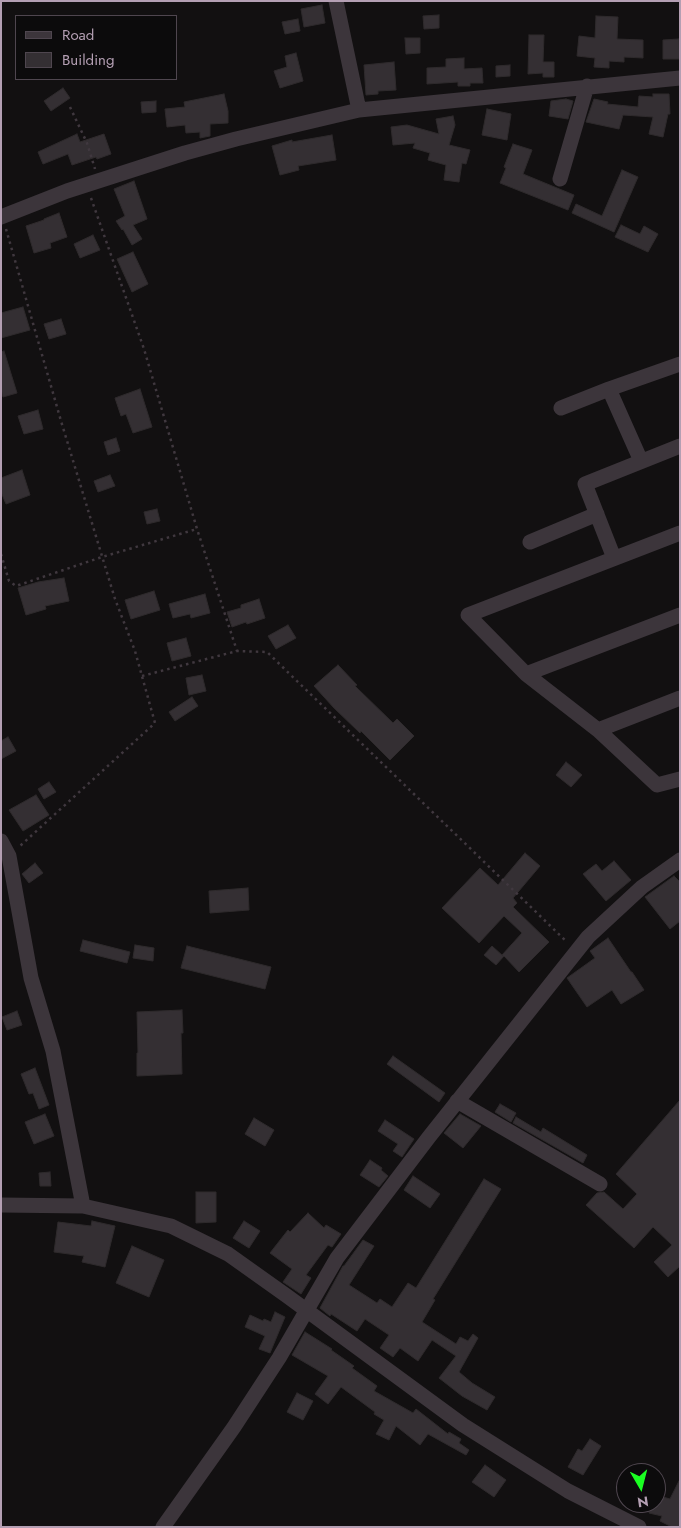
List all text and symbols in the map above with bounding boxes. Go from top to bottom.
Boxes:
legend [15,15,178,80]
text: Road [62,24,94,46]
text: Building [62,49,114,71]
north arrow [616,1463,666,1513]
text: N [636,1491,650,1513]

